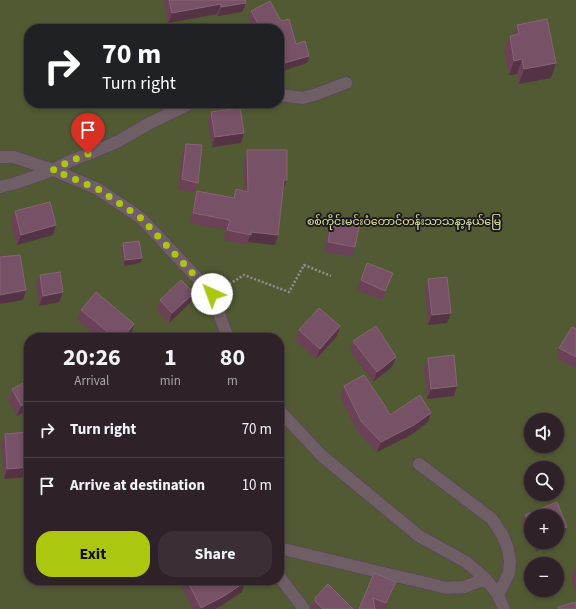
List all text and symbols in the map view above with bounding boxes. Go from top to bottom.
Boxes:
text: 70 m [102,34,161,74]
icon: right [36,40,88,92]
text: Turn right [102,71,176,96]
pin [71,113,105,154]
icon: arrive [77,119,99,141]
park label: စစ်ကိုင်းမင်းဝံတောင်တန်းသာသနာ့နယ်မြေ [307,214,501,230]
position arrow [191,273,233,315]
text: 20:26 [63,340,121,375]
text: 1 [164,340,177,375]
text: 80 [220,340,245,375]
text: Arrival [74,372,109,390]
text: min [160,372,181,390]
text: m [227,372,238,390]
map controls [524,413,564,597]
button: sound [524,413,564,453]
icon: right [36,419,58,441]
text: Turn right [70,419,136,440]
text: 70 m [242,419,272,440]
button: search [524,461,564,501]
icon: arrive [36,475,58,497]
text: Arrive at destination [70,475,205,496]
text: 10 m [242,475,272,496]
button: + [524,509,564,549]
button: Exit [36,531,150,577]
button: Share [158,531,272,577]
button: − [524,557,564,597]

